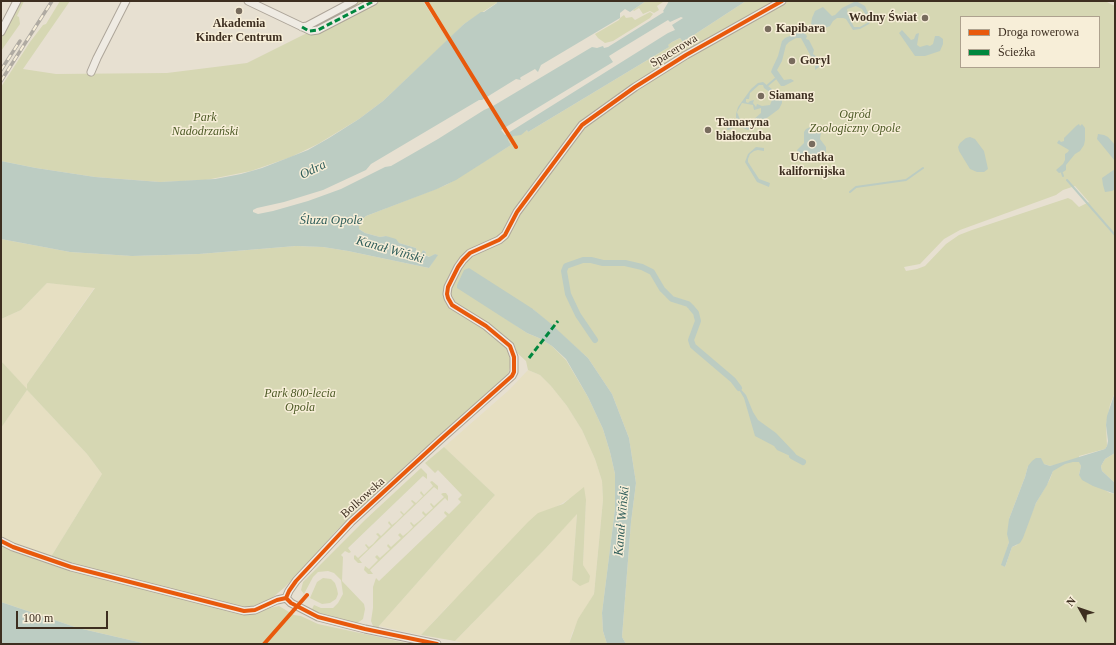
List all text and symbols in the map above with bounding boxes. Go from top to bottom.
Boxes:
marker: Akademia Kinder Centrum [234,6,244,16]
place label: Wodny Świat [849,11,917,25]
marker: Wodny Świat [920,13,930,23]
legend [960,16,1100,68]
place label: Akademia Kinder Centrum [196,17,282,45]
place label: Kapibara [776,22,825,36]
marker: Kapibara [763,24,773,34]
text: Droga rowerowa [998,25,1079,39]
street label: Spacerowa [648,31,700,71]
text: Ścieżka [998,45,1035,59]
place label: Goryl [800,54,830,68]
marker: Goryl [787,56,797,66]
place label: Siamang [769,89,814,103]
marker: Siamang [756,91,766,101]
park label: Ogród Zoologiczny Opole [810,108,900,136]
park label: Park Nadodrzański [172,111,238,139]
place label: Tamaryna białoczuba [716,116,771,144]
marker: Tamaryna białoczuba [703,125,713,135]
marker: Uchatka kalifornijska [807,139,817,149]
place label: Uchatka kalifornijska [779,151,845,179]
water label: Odra [297,157,329,183]
water label: Śluza Opole [299,213,363,229]
water label: Kanał Wiński [354,233,426,267]
park label: Park 800-lecia Opola [264,387,336,415]
street label: Bolkowska [338,475,388,521]
water label: Kanał Wiński [611,486,633,556]
north arrow [1060,589,1100,629]
text: N [1064,594,1078,608]
scale bar [18,603,110,629]
text: 100 m [23,611,53,625]

